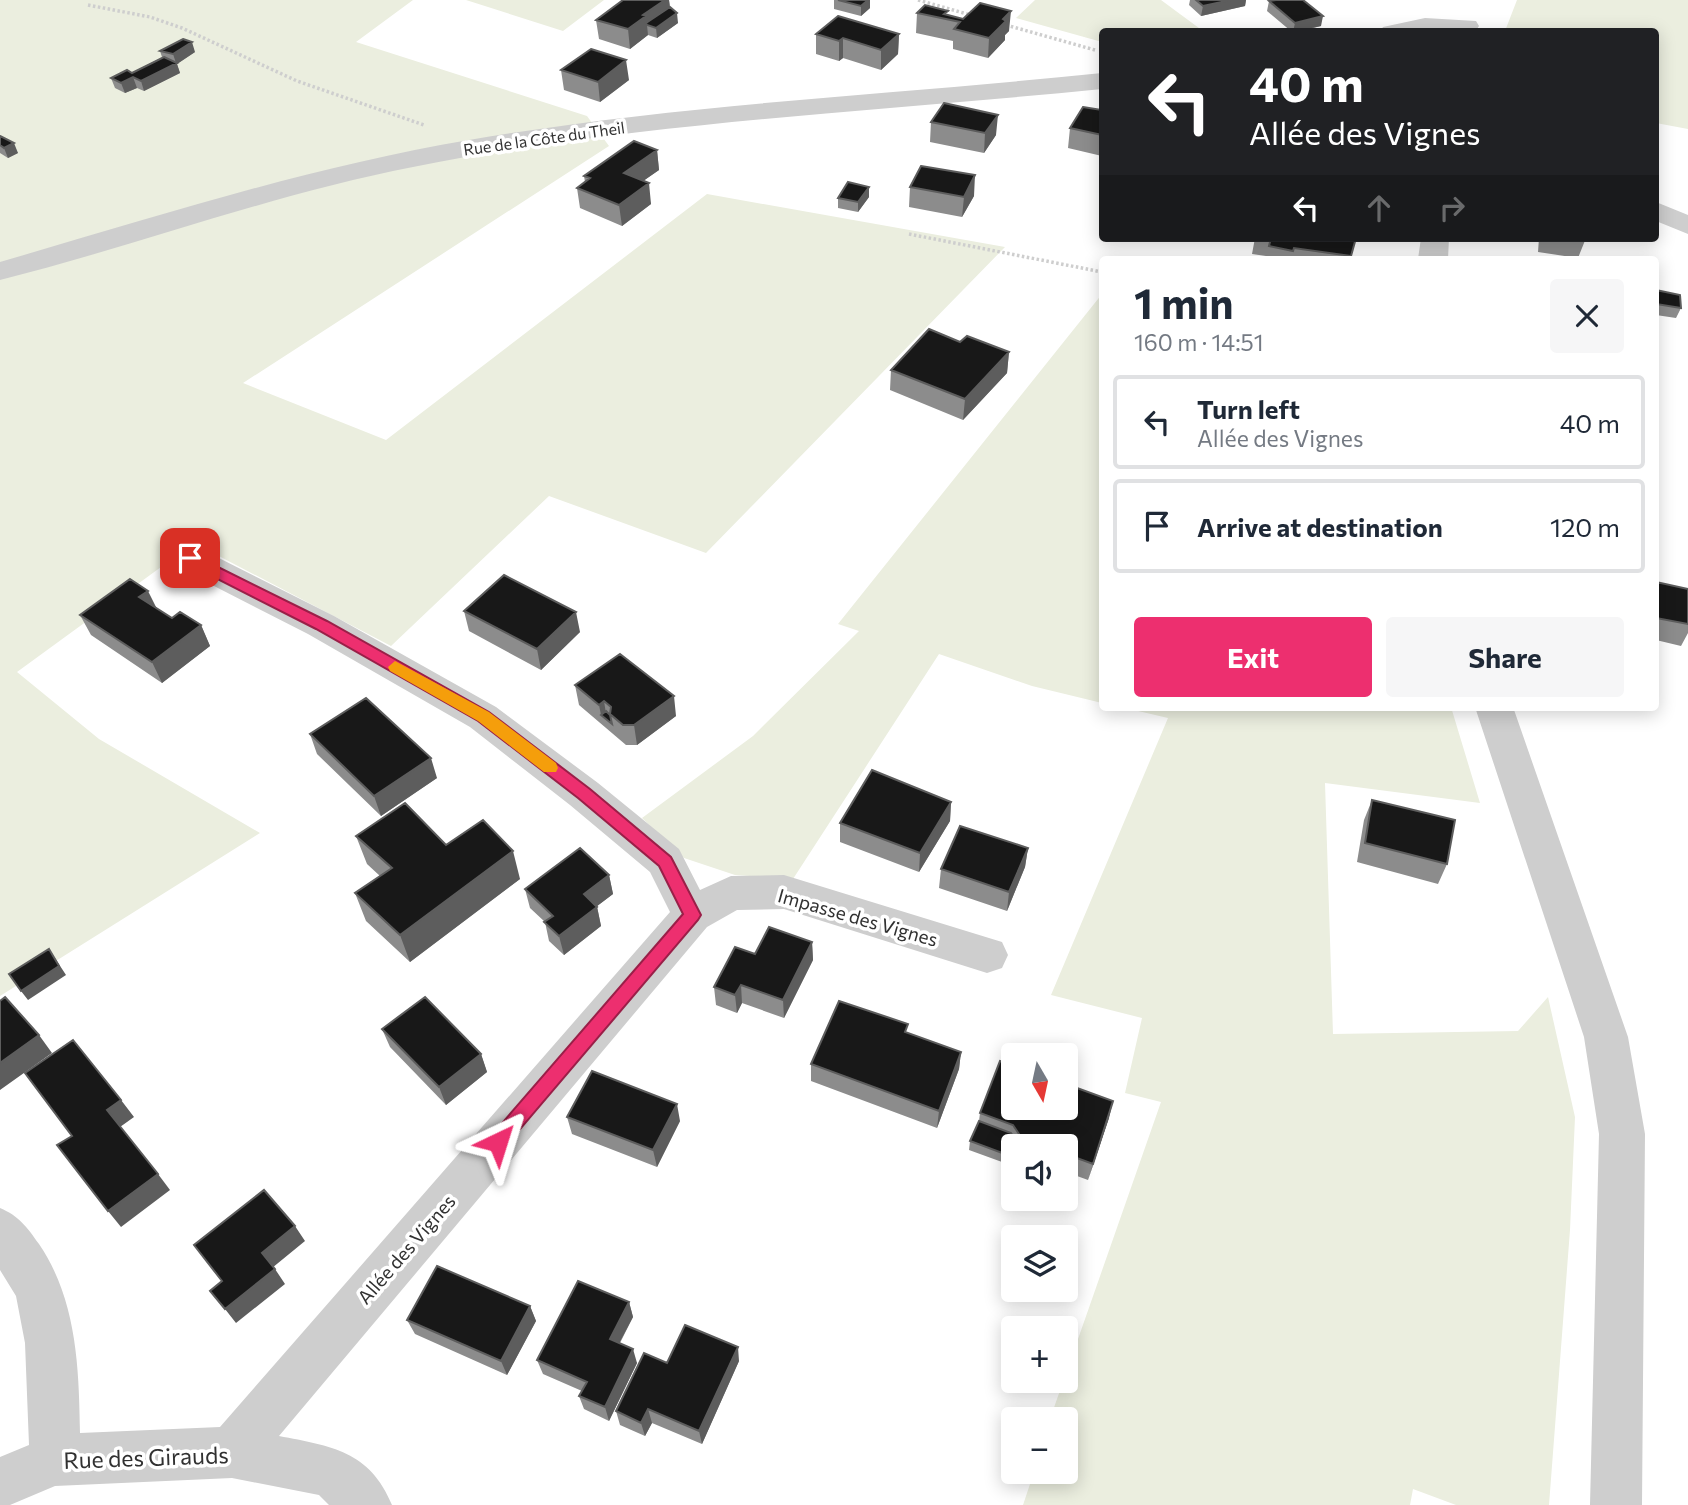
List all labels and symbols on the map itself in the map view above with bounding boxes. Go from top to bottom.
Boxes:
street label: Rue de la Côte du Theil [462,117,626,159]
pin [160,528,220,588]
street label: Impasse des Vignes [776,883,940,951]
north arrow [1001,1043,1078,1120]
position arrow [461,1105,535,1179]
street label: Allée des Vignes [352,1190,460,1308]
street label: Rue des Girauds [63,1440,229,1474]

